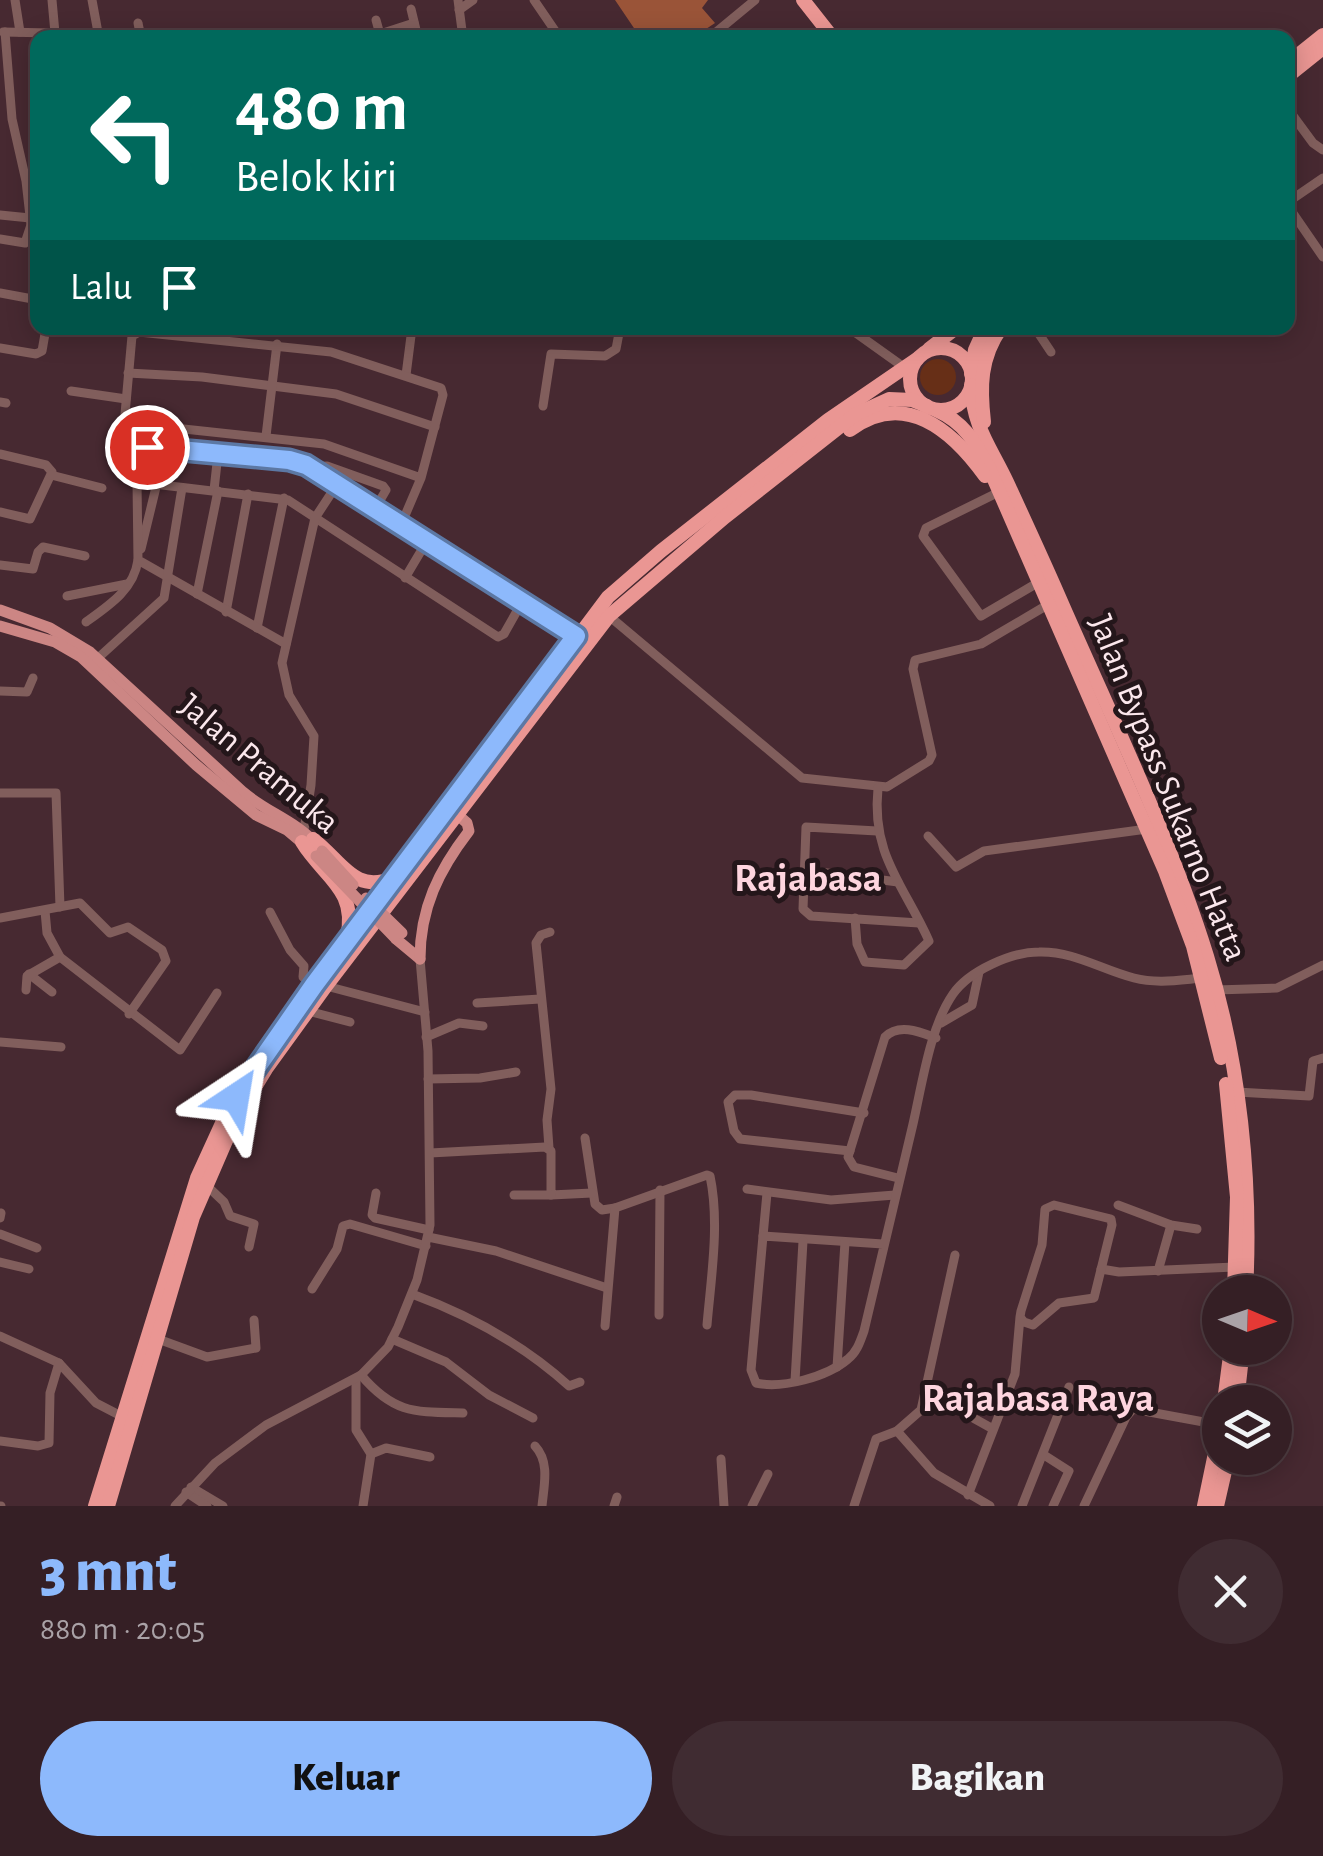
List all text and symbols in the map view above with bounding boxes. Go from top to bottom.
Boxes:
icon: left [70,70,200,200]
text: 480 m [235,73,408,143]
text: Belok kiri [235,155,397,200]
icon: arrive [152,260,207,315]
text: Lalu [70,269,132,307]
pin [105,405,190,490]
icon: arrive [120,420,175,475]
street label: Jalan Bypass Sukarno Hatta [1083,610,1253,966]
street label: Jalan Pramuka [173,687,345,841]
district label: Rajabasa [734,859,882,899]
position arrow [184,1045,288,1149]
north arrow [1202,1275,1292,1365]
map controls [1202,1275,1292,1475]
district label: Rajabasa Raya [922,1379,1154,1419]
button: layers [1202,1385,1292,1475]
button: close [1178,1539,1283,1644]
text: 3 mnt [40,1542,177,1602]
text: 880 m · 20:05 [40,1613,205,1645]
button: Keluar [40,1721,652,1836]
button: Bagikan [672,1721,1283,1836]

